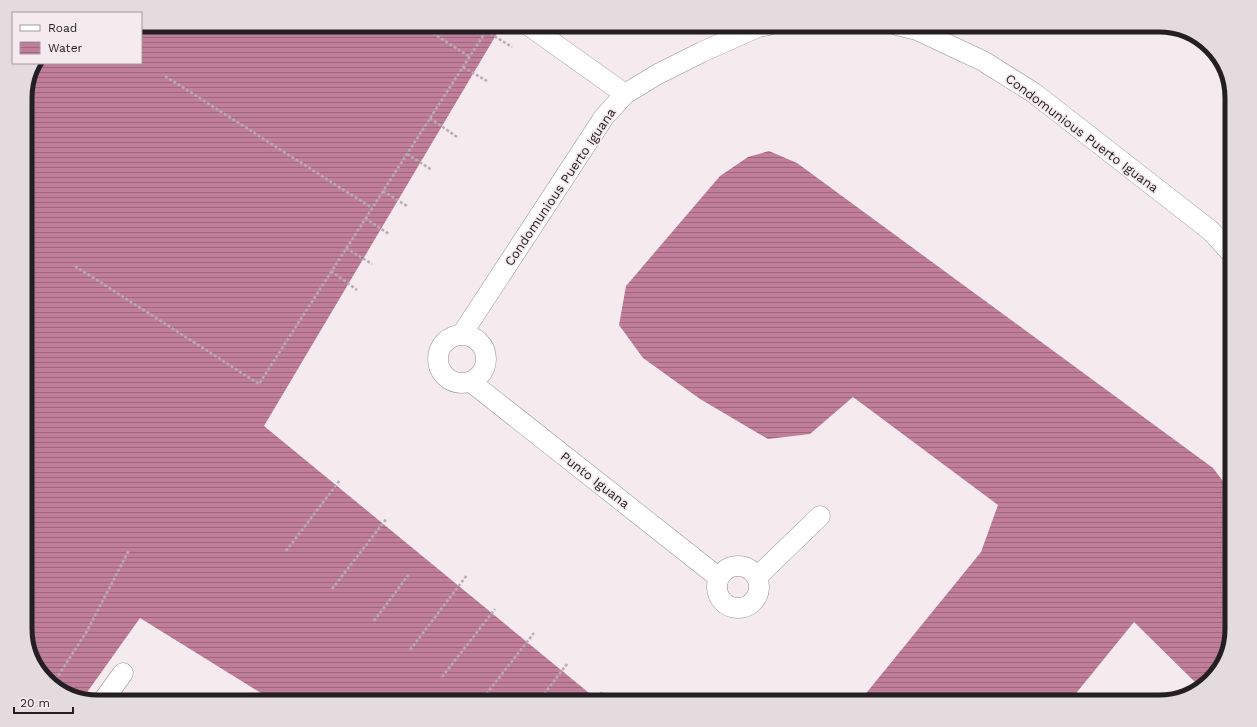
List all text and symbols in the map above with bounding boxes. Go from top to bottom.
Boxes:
legend [12,12,142,64]
text: Road [48,21,77,35]
text: Water [48,41,83,55]
street label: Condomunious Puerto Iguana [1003,71,1162,196]
street label: Condomunious Puerto Iguana [501,105,619,269]
street label: Punto Iguana [558,449,633,512]
scale bar [14,689,73,715]
text: 20 m [20,696,50,710]

